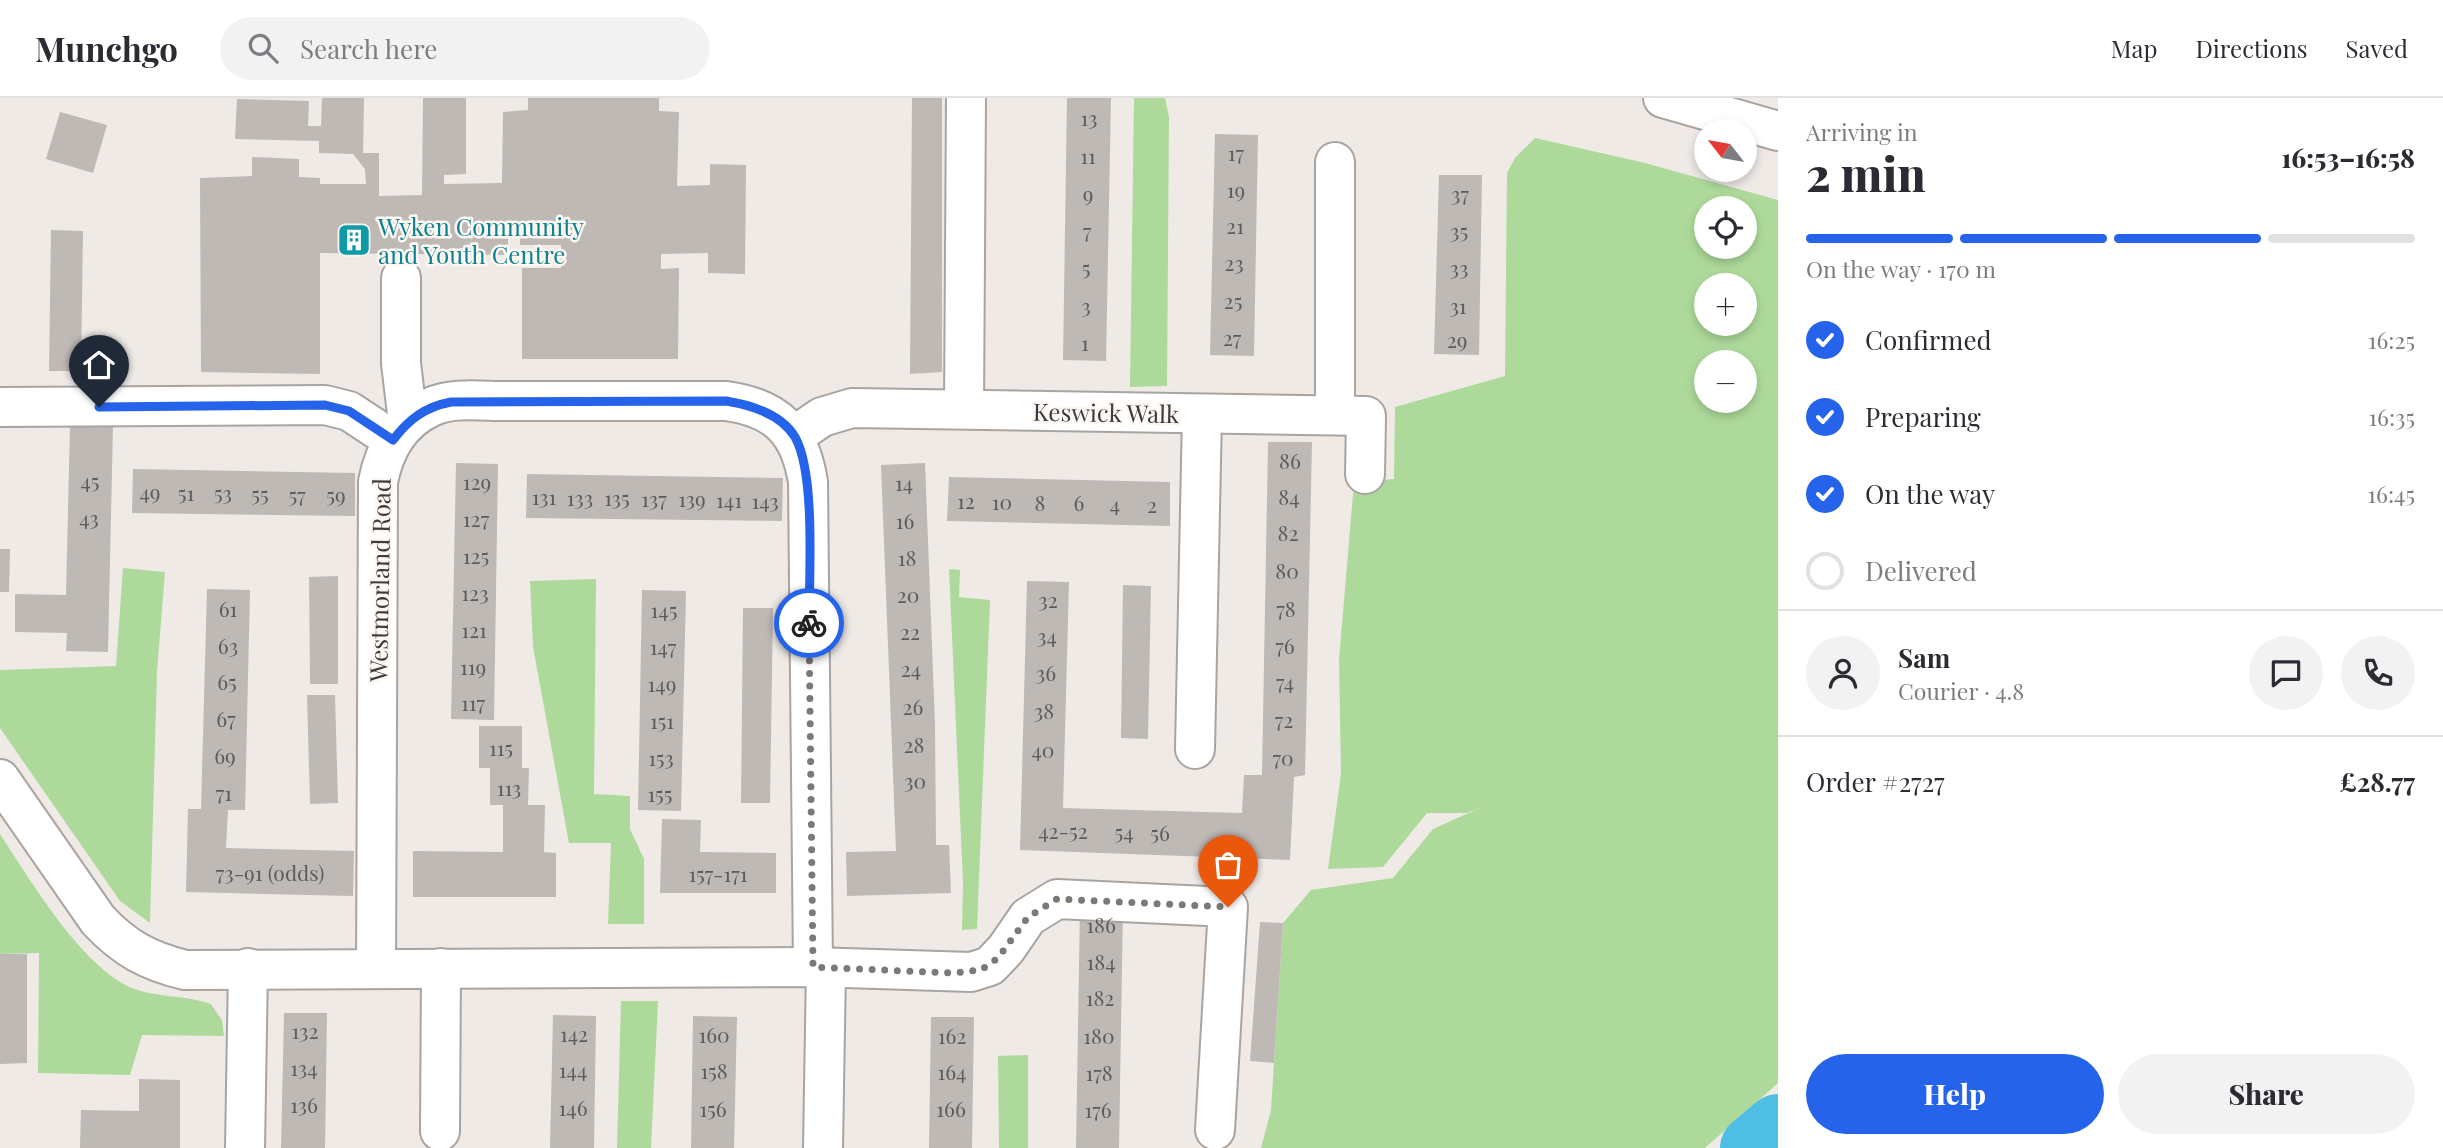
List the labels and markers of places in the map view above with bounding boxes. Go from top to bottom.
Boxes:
place label: Wyken Community and Youth Centre [377,210,584,270]
building icon: Wyken Community and Youth Centre [335,221,373,259]
pin [69,335,129,407]
pin [1198,835,1258,907]

